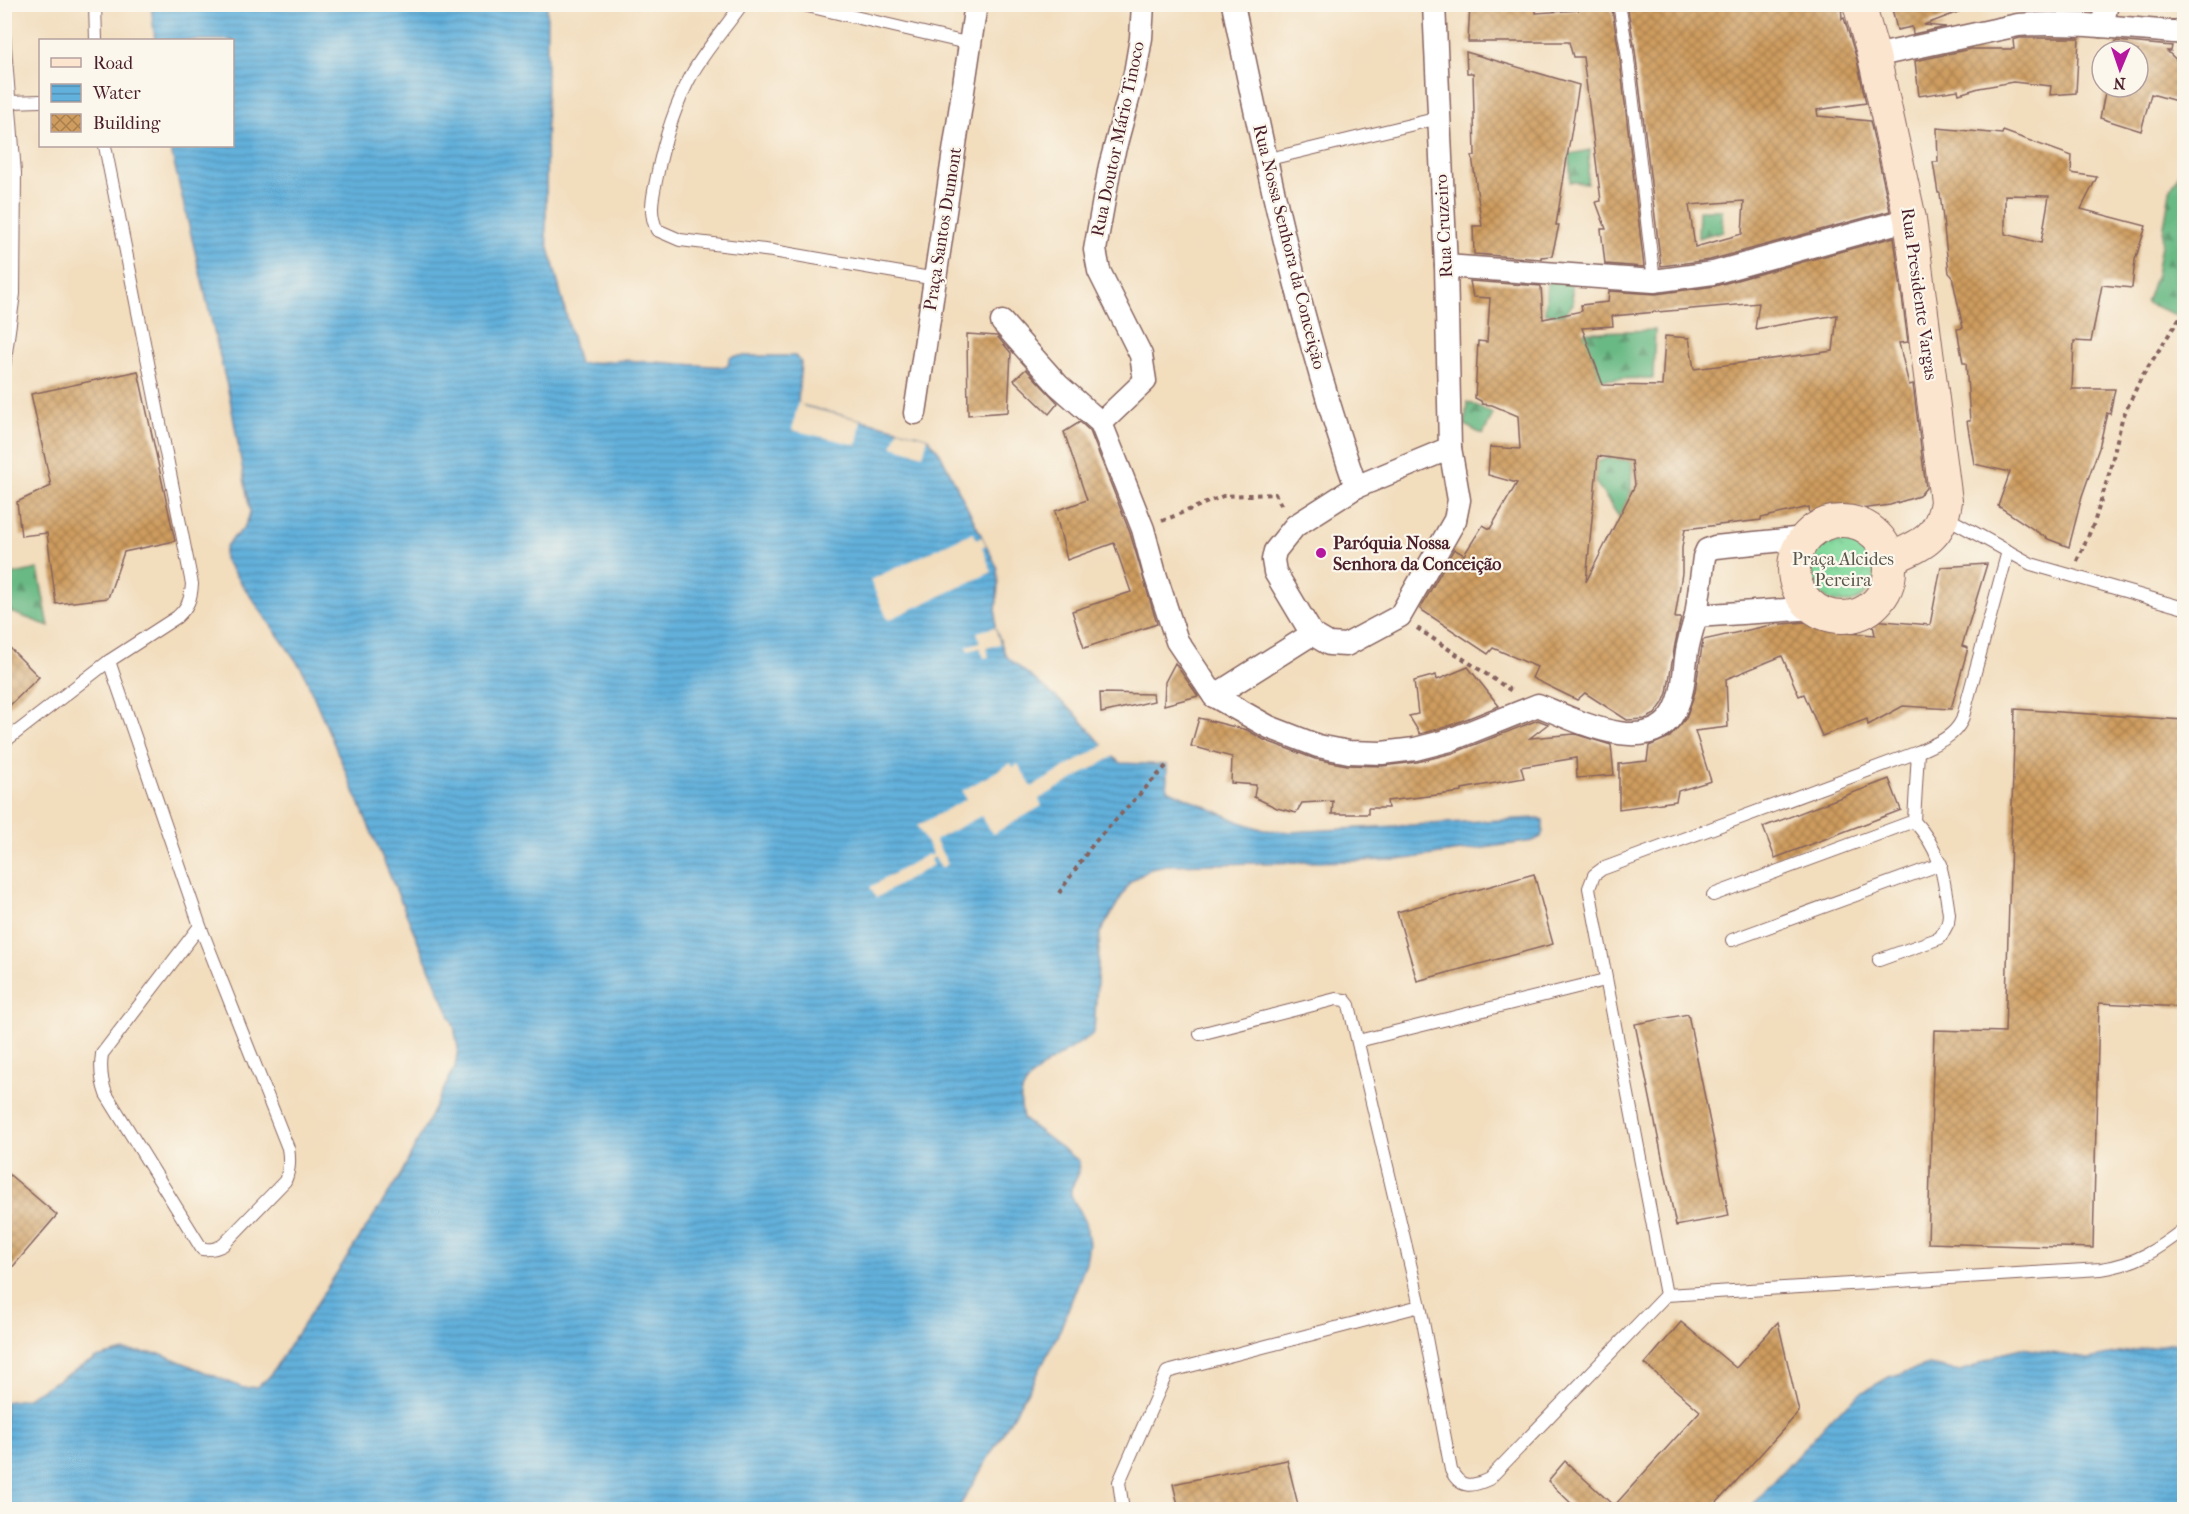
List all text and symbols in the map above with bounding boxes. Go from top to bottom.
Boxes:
legend [39,39,234,147]
street label: Rua Doutor Mário Tinoco [1087,39,1149,239]
north arrow [2090,39,2150,99]
text: Road [93,53,133,74]
text: N [2112,74,2126,93]
text: Water [92,83,141,104]
text: Building [93,113,161,134]
street label: Rua Nossa Senhora da Conceição [1248,122,1330,372]
street label: Praça Santos Dumont [920,145,966,312]
street label: Rua Cruzeiro [1431,174,1457,278]
street label: Rua Presidente Vargas [1897,207,1942,382]
place label: Paróquia Nossa Senhora da Conceição [1333,533,1501,575]
marker: Paróquia Nossa Senhora da Conceição [1314,546,1328,560]
park label: Praça Alcides Pereira [1792,549,1894,591]

